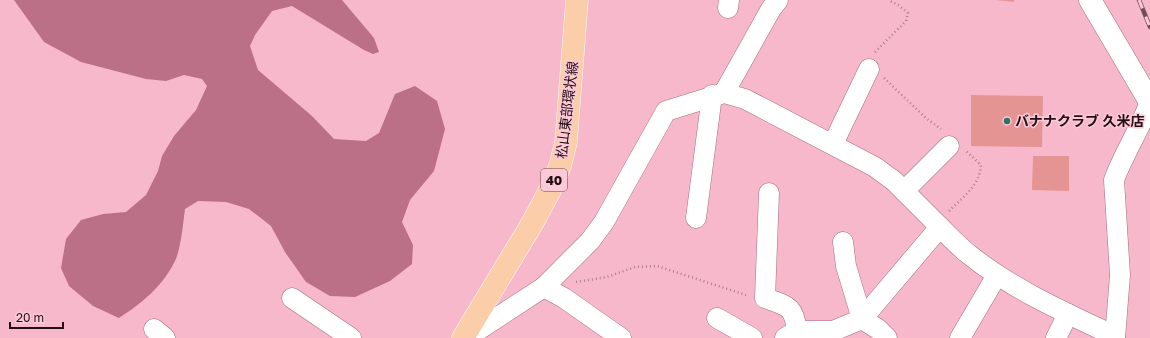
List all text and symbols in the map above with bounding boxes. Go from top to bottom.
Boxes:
street label: 松山東部環状線 [552,60,581,160]
place label: バナナクラブ 久米店 [1015,112,1145,129]
marker: バナナクラブ 久米店 [1002,116,1012,126]
road number: 40 [541,169,567,191]
scale bar [10,304,63,330]
text: 20 m [16,310,44,325]

